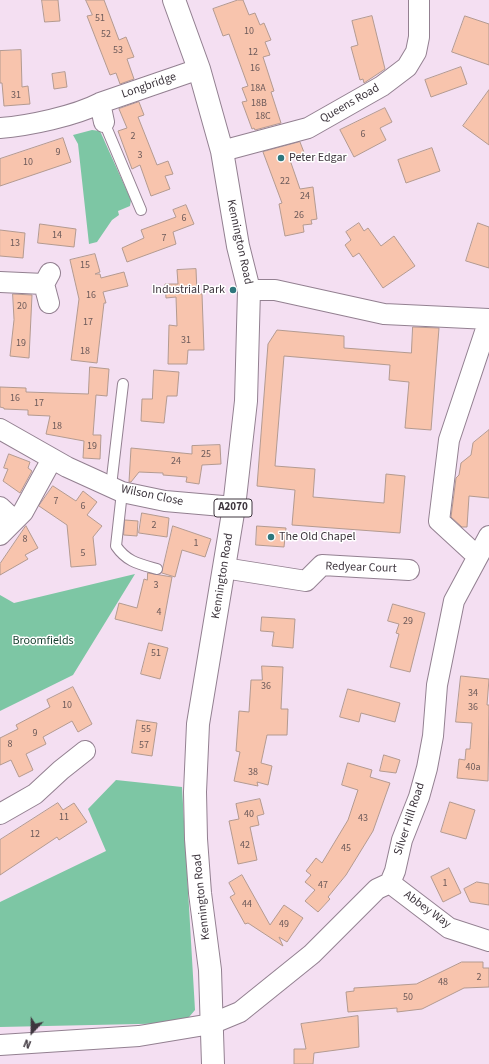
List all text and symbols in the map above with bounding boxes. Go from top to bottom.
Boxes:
house number: 51 [95,13,105,25]
house number: 10 [244,26,254,38]
house number: 52 [101,29,111,41]
house number: 53 [113,45,123,57]
house number: 12 [248,47,258,59]
house number: 16 [250,63,260,75]
street label: Longbridge [120,70,178,102]
street label: Queens Road [318,81,382,127]
house number: 18A [250,83,266,95]
house number: 31 [11,90,21,102]
house number: 18B [251,98,267,110]
house number: 18C [255,111,271,123]
house number: 6 [361,129,365,141]
house number: 2 [131,131,135,143]
house number: 9 [56,147,60,159]
house number: 3 [138,150,142,162]
place label: Peter Edgar [289,151,347,165]
marker: Peter Edgar [276,153,286,163]
house number: 10 [23,157,33,169]
house number: 22 [280,176,290,188]
house number: 24 [300,191,310,203]
street label: Kennington Road [223,198,255,286]
house number: 26 [294,210,304,222]
house number: 6 [182,213,186,225]
house number: 14 [52,230,62,242]
house number: 7 [162,233,166,245]
house number: 13 [10,238,20,250]
house number: 15 [80,260,90,272]
place label: Industrial Park [152,283,225,297]
marker: Industrial Park [228,285,238,295]
house number: 16 [86,290,96,302]
house number: 20 [17,301,27,313]
house number: 17 [83,317,93,329]
house number: 31 [181,335,191,347]
house number: 19 [16,338,26,350]
house number: 18 [80,346,90,358]
house number: 16 [10,393,20,405]
house number: 17 [34,398,44,410]
house number: 18 [52,421,62,433]
house number: 19 [87,441,97,453]
house number: 25 [201,449,211,461]
house number: 24 [171,456,181,468]
street label: Wilson Close [120,482,184,510]
house number: 7 [54,496,58,508]
road number: A2070 [214,499,252,517]
house number: 6 [81,501,85,513]
house number: 2 [152,520,156,532]
place label: The Old Chapel [279,530,355,544]
street label: Kennington Road [209,532,237,620]
marker: The Old Chapel [266,532,276,542]
house number: 8 [23,534,27,546]
house number: 1 [194,538,198,550]
house number: 5 [81,548,85,560]
street label: Redyear Court [325,560,397,576]
house number: 3 [154,580,158,592]
house number: 4 [157,607,161,619]
house number: 29 [403,616,413,628]
park label: Broomfields [12,634,74,648]
house number: 51 [151,648,161,660]
house number: 36 [261,681,271,693]
house number: 34 [468,688,478,700]
house number: 10 [62,700,72,712]
house number: 36 [468,702,478,714]
house number: 55 [141,724,151,736]
house number: 9 [33,728,37,740]
house number: 8 [8,739,12,751]
house number: 57 [139,740,149,752]
house number: 40a [466,762,480,774]
house number: 38 [248,767,258,779]
street label: Silver Hill Road [391,781,429,857]
house number: 40 [244,809,254,821]
house number: 11 [59,812,69,824]
house number: 43 [358,813,368,825]
house number: 12 [30,829,40,841]
house number: 42 [240,840,250,852]
house number: 45 [341,843,351,855]
street label: Kennington Road [190,853,214,941]
house number: 1 [443,878,447,890]
house number: 47 [318,880,328,892]
street label: Abbey Way [401,888,453,932]
house number: 44 [242,899,252,911]
house number: 49 [279,919,289,931]
house number: 2 [477,972,481,984]
house number: 48 [438,977,448,989]
house number: 50 [403,992,413,1004]
north arrow [12,1012,52,1052]
text: N [21,1035,34,1052]

